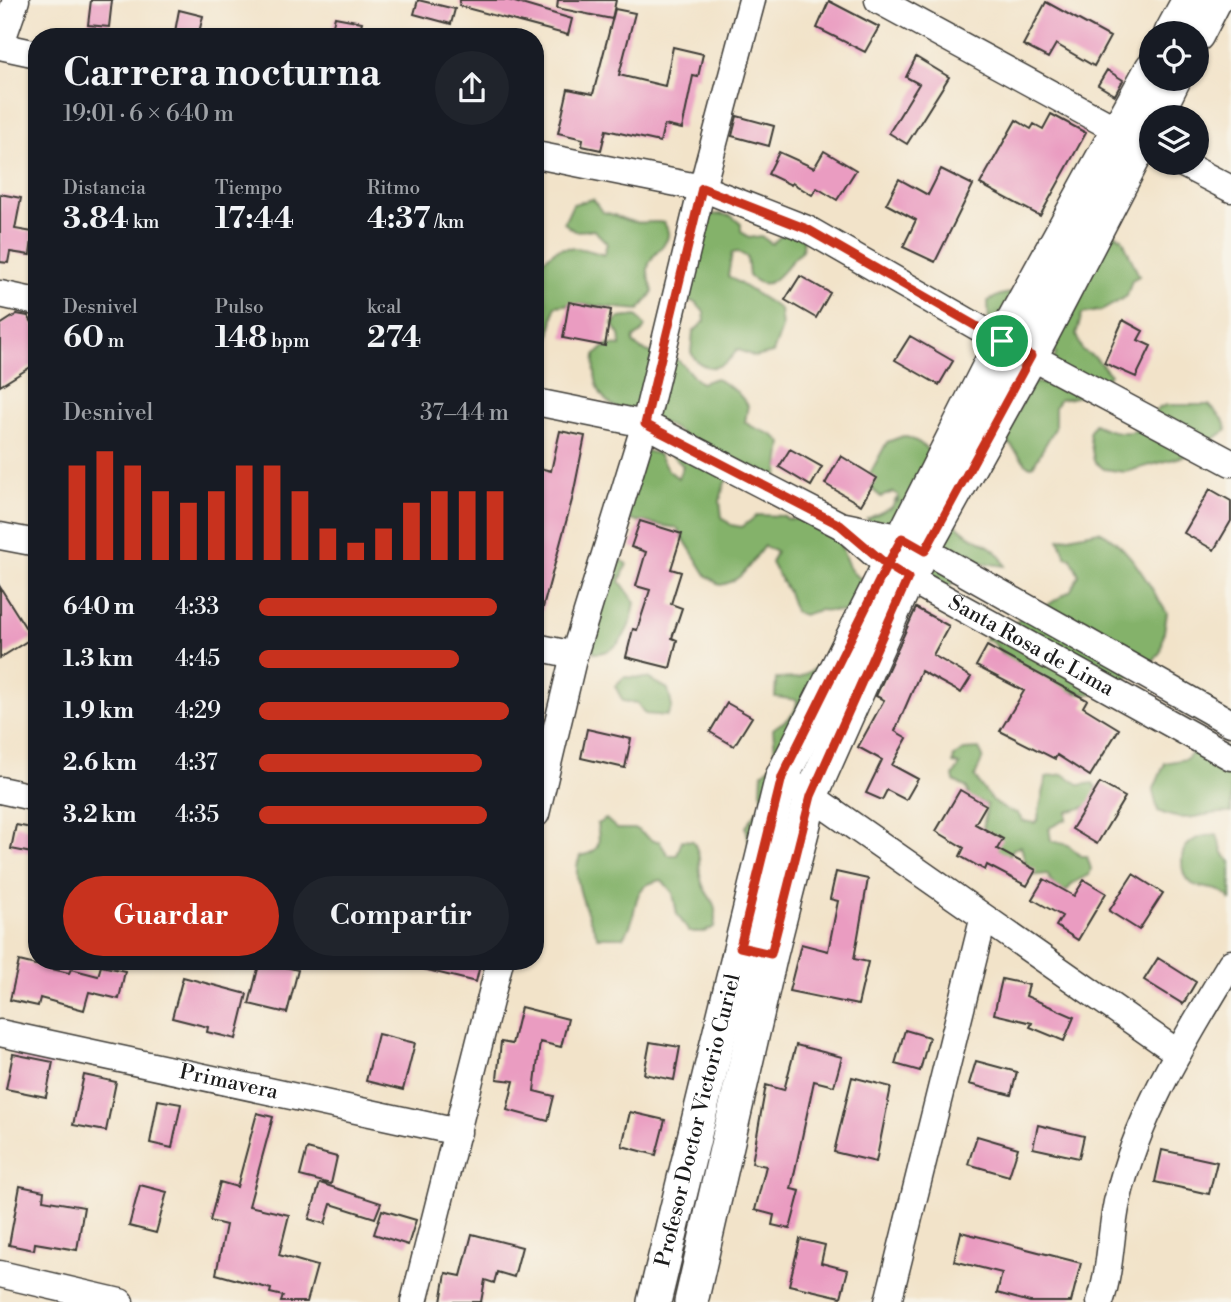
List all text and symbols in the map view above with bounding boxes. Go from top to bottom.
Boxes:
map controls [1139,21,1209,175]
button: locate [1139,21,1209,91]
text: Carrera nocturna [63,50,381,97]
button: share [435,51,509,125]
text: 19:01 · 6 × 640 m [63,100,234,128]
button: layers [1139,105,1209,175]
text: Distancia [63,176,146,200]
text: Tiempo [215,176,282,200]
text: Ritmo [367,176,420,200]
text: 3.84 [63,200,129,238]
text: 17:44 [215,200,294,238]
text: 4:37 [367,200,430,238]
text: km [129,210,159,234]
text: /km [430,210,464,234]
text: Desnivel [63,295,138,319]
text: Pulso [215,295,264,319]
text: kcal [367,295,401,319]
pin [972,311,1032,371]
text: 60 [63,319,104,357]
text: 148 [215,319,267,357]
text: 274 [367,319,421,357]
icon: arrive [983,322,1021,360]
text: m [104,329,124,353]
text: bpm [267,329,310,353]
text: Desnivel [63,399,153,427]
text: 37–44 m [420,399,509,427]
street label: Santa Rosa de Lima [944,590,1119,703]
text: 640 m [63,593,135,621]
text: 4:33 [175,593,219,621]
text: 1.3 km [63,645,133,673]
text: 4:45 [175,645,220,673]
text: 1.9 km [63,697,134,725]
text: 4:29 [175,697,221,725]
text: 2.6 km [63,749,137,777]
text: 4:37 [175,749,218,777]
text: 3.2 km [63,801,136,829]
text: 4:35 [175,801,219,829]
button: Guardar [63,876,279,956]
button: Compartir [293,876,509,956]
street label: Profesor Doctor Victorio Curiel [650,971,747,1269]
street label: Primavera [177,1059,281,1106]

